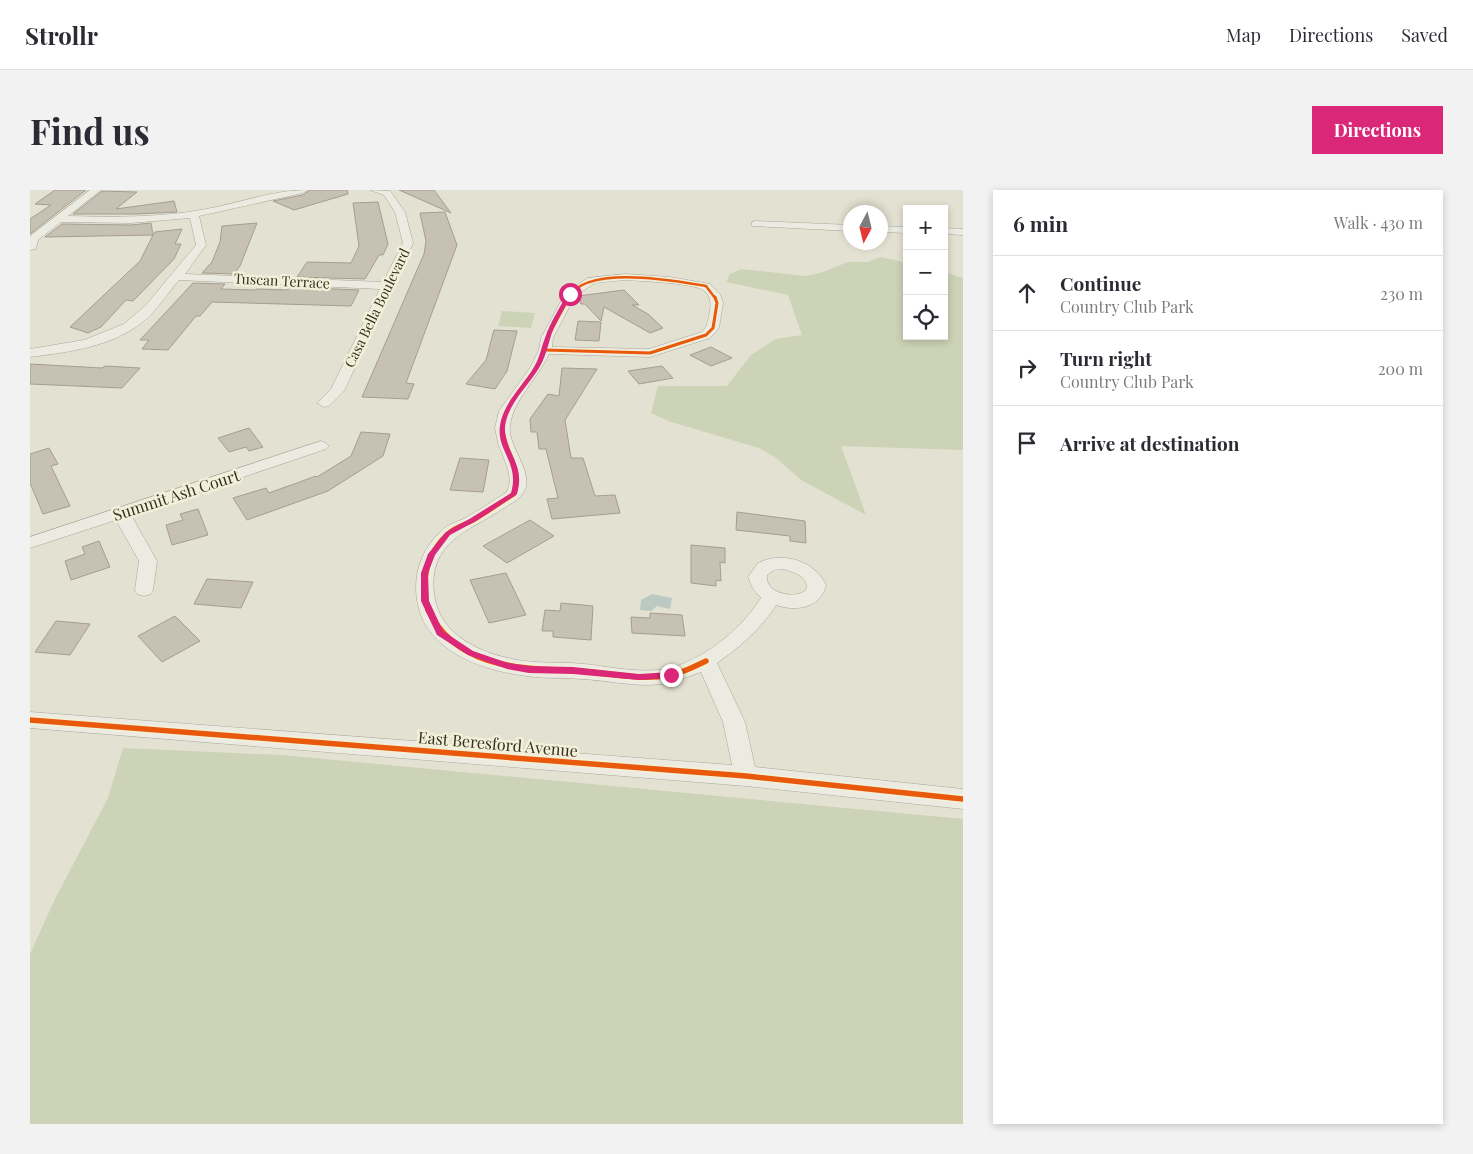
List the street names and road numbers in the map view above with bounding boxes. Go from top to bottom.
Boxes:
street label: Casa Bella Boulevard [339,245,414,371]
street label: Tuscan Terrace [234,269,330,292]
street label: Summit Ash Court [110,464,242,525]
street label: East Beresford Avenue [417,726,579,761]

